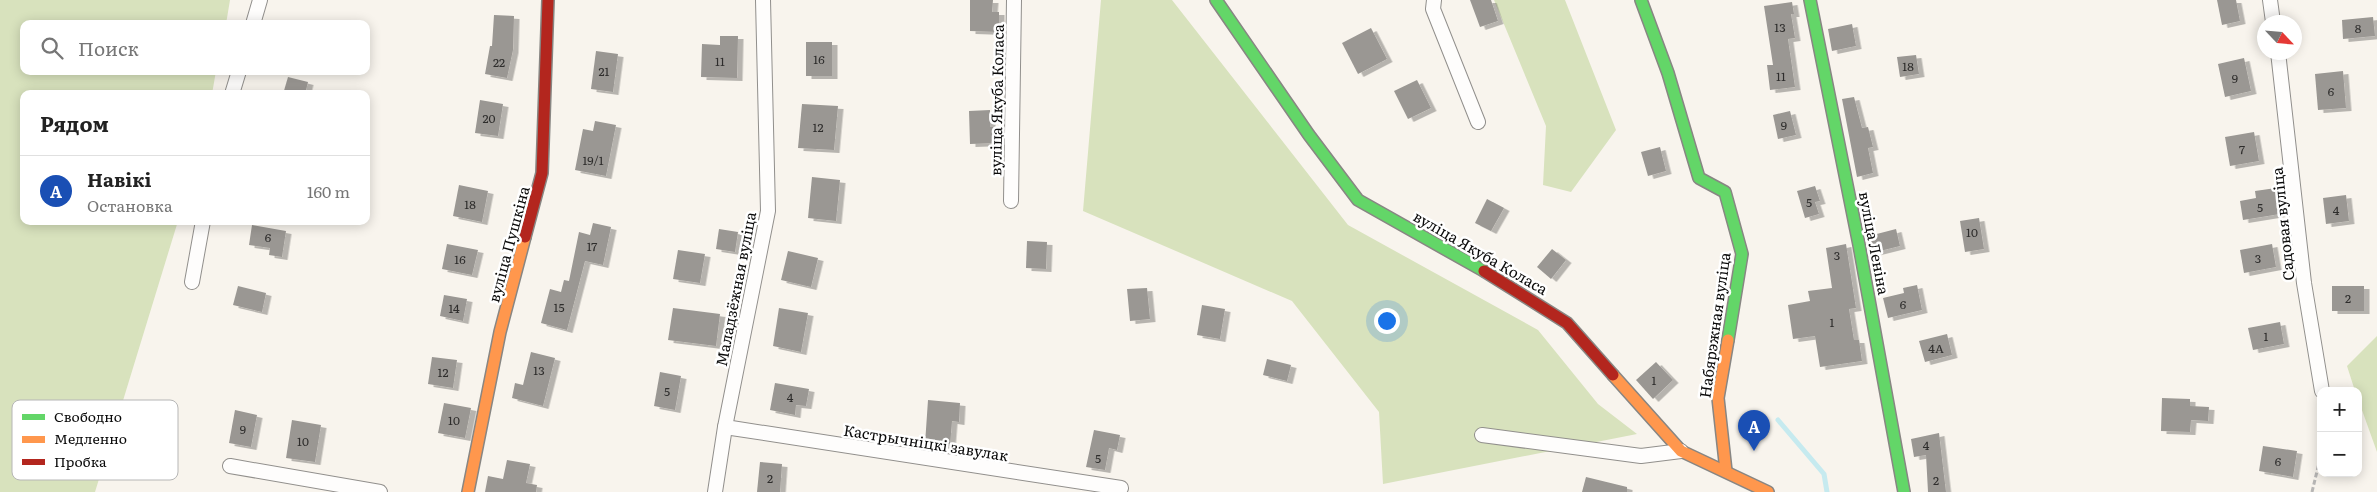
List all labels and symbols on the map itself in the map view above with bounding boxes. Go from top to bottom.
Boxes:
north arrow [2257,15,2302,60]
house number: 13 [1774,18,1786,36]
house number: 8 [2355,19,2362,37]
street label: вуліца Якуба Коласа [983,23,1009,176]
house number: 16 [813,50,825,68]
house number: 11 [715,52,725,70]
house number: 22 [493,53,505,71]
house number: 18 [1902,57,1914,75]
house number: 21 [599,62,610,80]
house number: 11 [1776,67,1786,85]
house number: 9 [2232,69,2238,87]
house number: 6 [2328,82,2335,100]
house number: 20 [482,109,496,127]
house number: 9 [1781,116,1787,134]
house number: 12 [813,118,823,136]
house number: 7 [2239,140,2245,158]
house number: 19/1 [582,151,604,169]
street label: Садовая вуліца [2265,165,2299,282]
street label: вуліца Пушкіна [481,182,535,305]
street label: вуліца Леніна [1854,189,1896,297]
house number: 5 [1806,193,1812,211]
house number: 18 [464,195,476,213]
house number: 5 [2257,198,2263,216]
house number: 4 [2333,201,2340,219]
street label: вуліца Якуба Коласа [1409,204,1553,300]
street label: Маладзёжная вуліца [709,209,761,368]
house number: 10 [1966,223,1978,241]
house number: 6 [265,228,272,246]
house number: 17 [587,237,597,255]
house number: 3 [1834,246,1840,264]
house number: 3 [2255,249,2261,267]
house number: 16 [454,250,466,268]
street label: Набярэжная вуліца [1692,250,1736,399]
house number: 2 [2345,289,2351,307]
house number: 6 [1900,295,1907,313]
house number: 15 [554,298,564,316]
house number: 14 [448,299,460,317]
your location [1374,308,1400,334]
house number: 1 [1830,313,1835,331]
house number: 1 [2264,327,2269,345]
house number: 4А [1928,339,1944,357]
house number: 13 [533,361,545,379]
house number: 12 [438,363,448,381]
house number: 1 [1652,371,1657,389]
house number: 5 [664,382,670,400]
house number: 4 [787,388,794,406]
legend [12,400,178,480]
text: Свободно [54,406,122,426]
pin: A [1738,410,1770,451]
house number: 10 [448,411,460,429]
street label: Кастрычніцкі завулак [842,418,1010,466]
house number: 9 [240,420,246,438]
text: Медленно [54,428,127,448]
house number: 10 [297,432,309,450]
house number: 4 [1923,436,1930,454]
house number: 5 [1095,449,1101,467]
text: Пробка [54,451,107,471]
house number: 6 [2275,452,2282,470]
house number: 2 [767,469,773,487]
house number: 2 [1933,471,1939,489]

